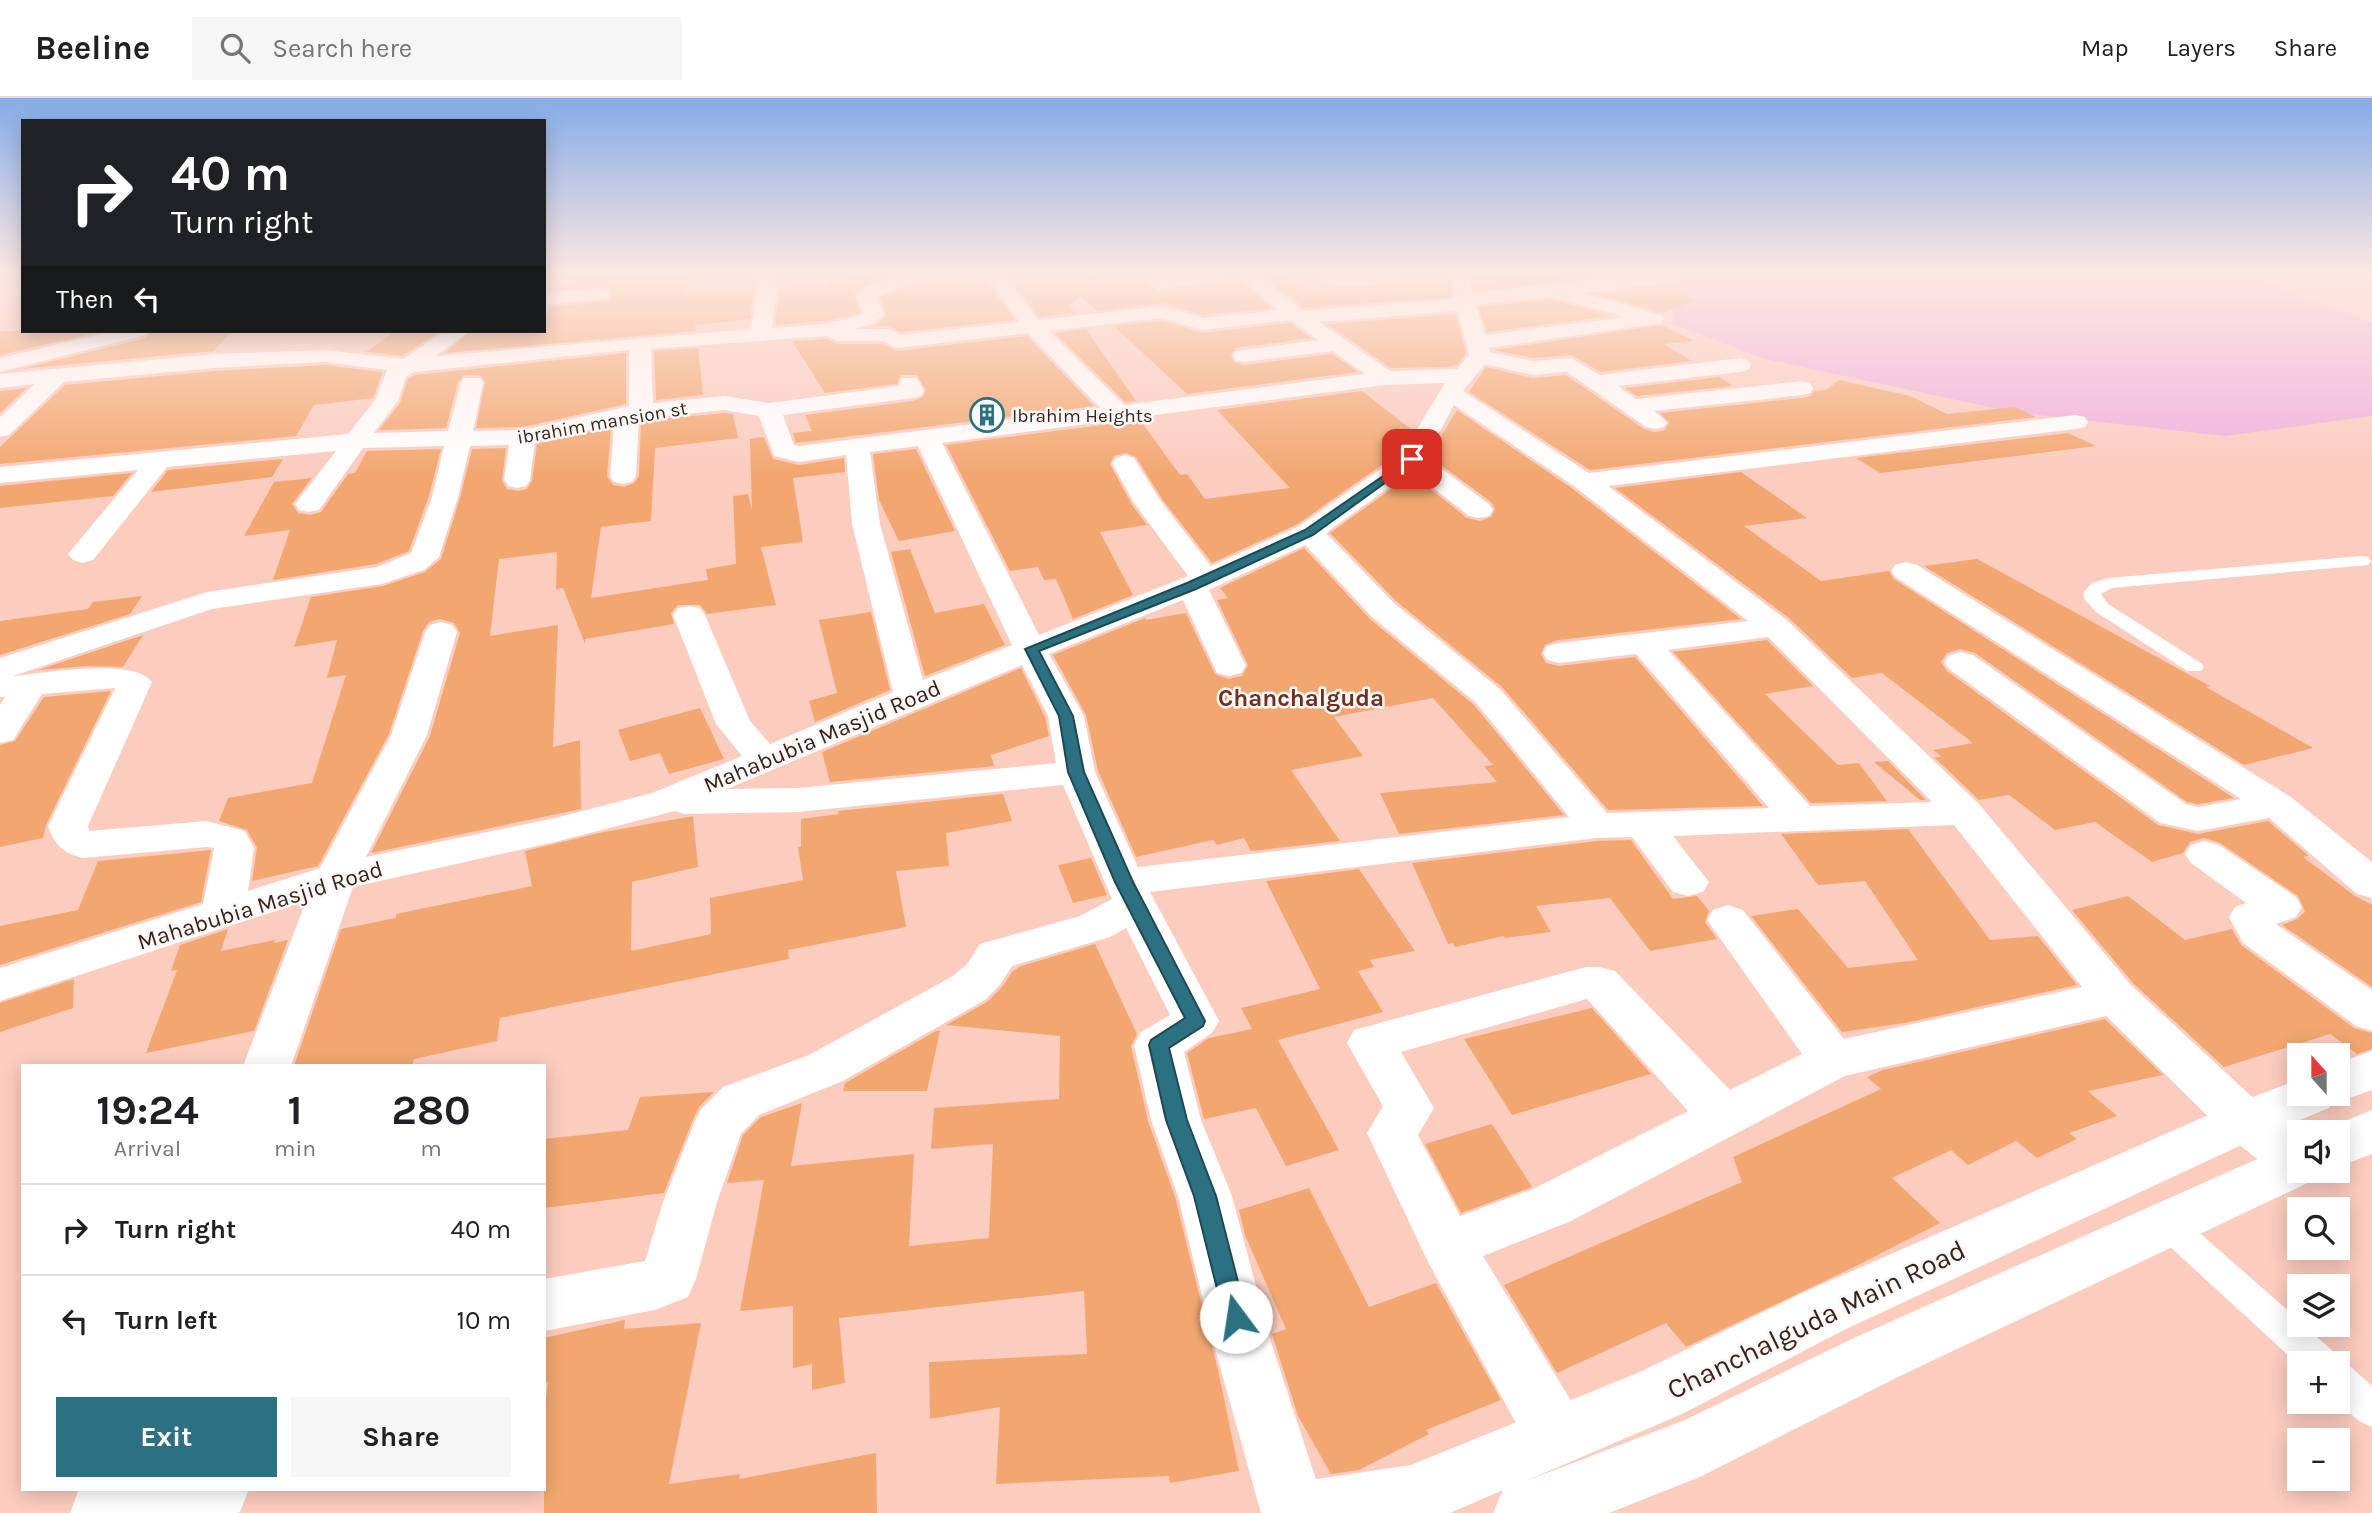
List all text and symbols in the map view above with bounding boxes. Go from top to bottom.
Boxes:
search box [192,17,682,80]
text: Beeline [35,29,150,67]
icon: search [216,29,254,67]
text: Search here [272,33,412,64]
text: Map [2081,34,2129,62]
text: Layers [2167,34,2236,62]
text: Share [2274,34,2337,62]
text: 40 m [171,145,290,202]
icon: right [56,147,147,238]
text: Turn right [171,204,313,241]
icon: left [128,280,166,318]
text: Then [56,284,114,315]
building icon: Ibrahim Heights [968,396,1006,434]
street label: ibrahim mansion st [515,397,689,449]
place label: Ibrahim Heights [1012,405,1153,427]
pin [1382,429,1442,489]
icon: arrive [1393,440,1431,478]
street label: Mahabubia Masjid Road [699,674,945,799]
district label: Chanchalguda [1218,684,1384,712]
street label: Mahabubia Masjid Road [134,855,386,956]
north arrow [2287,1043,2350,1106]
map controls [2287,1043,2350,1491]
text: 19:24 [96,1085,199,1135]
text: 1 [288,1085,303,1135]
text: 280 [392,1085,471,1135]
button: sound [2287,1120,2350,1183]
text: Arrival [114,1135,181,1162]
text: min [274,1135,316,1162]
text: m [420,1135,442,1162]
button: search [2287,1197,2350,1260]
icon: right [56,1211,94,1249]
text: Turn right [115,1214,236,1245]
text: 40 m [451,1214,511,1245]
street label: Chanchalguda Main Road [1662,1233,1971,1406]
button: layers [2287,1274,2350,1337]
position arrow [1199,1280,1273,1354]
icon: left [56,1302,94,1340]
text: Turn left [115,1305,217,1336]
text: 10 m [456,1305,511,1336]
button: + [2287,1351,2350,1414]
button: Exit [56,1397,277,1477]
button: Share [291,1397,511,1477]
button: − [2287,1428,2350,1491]

